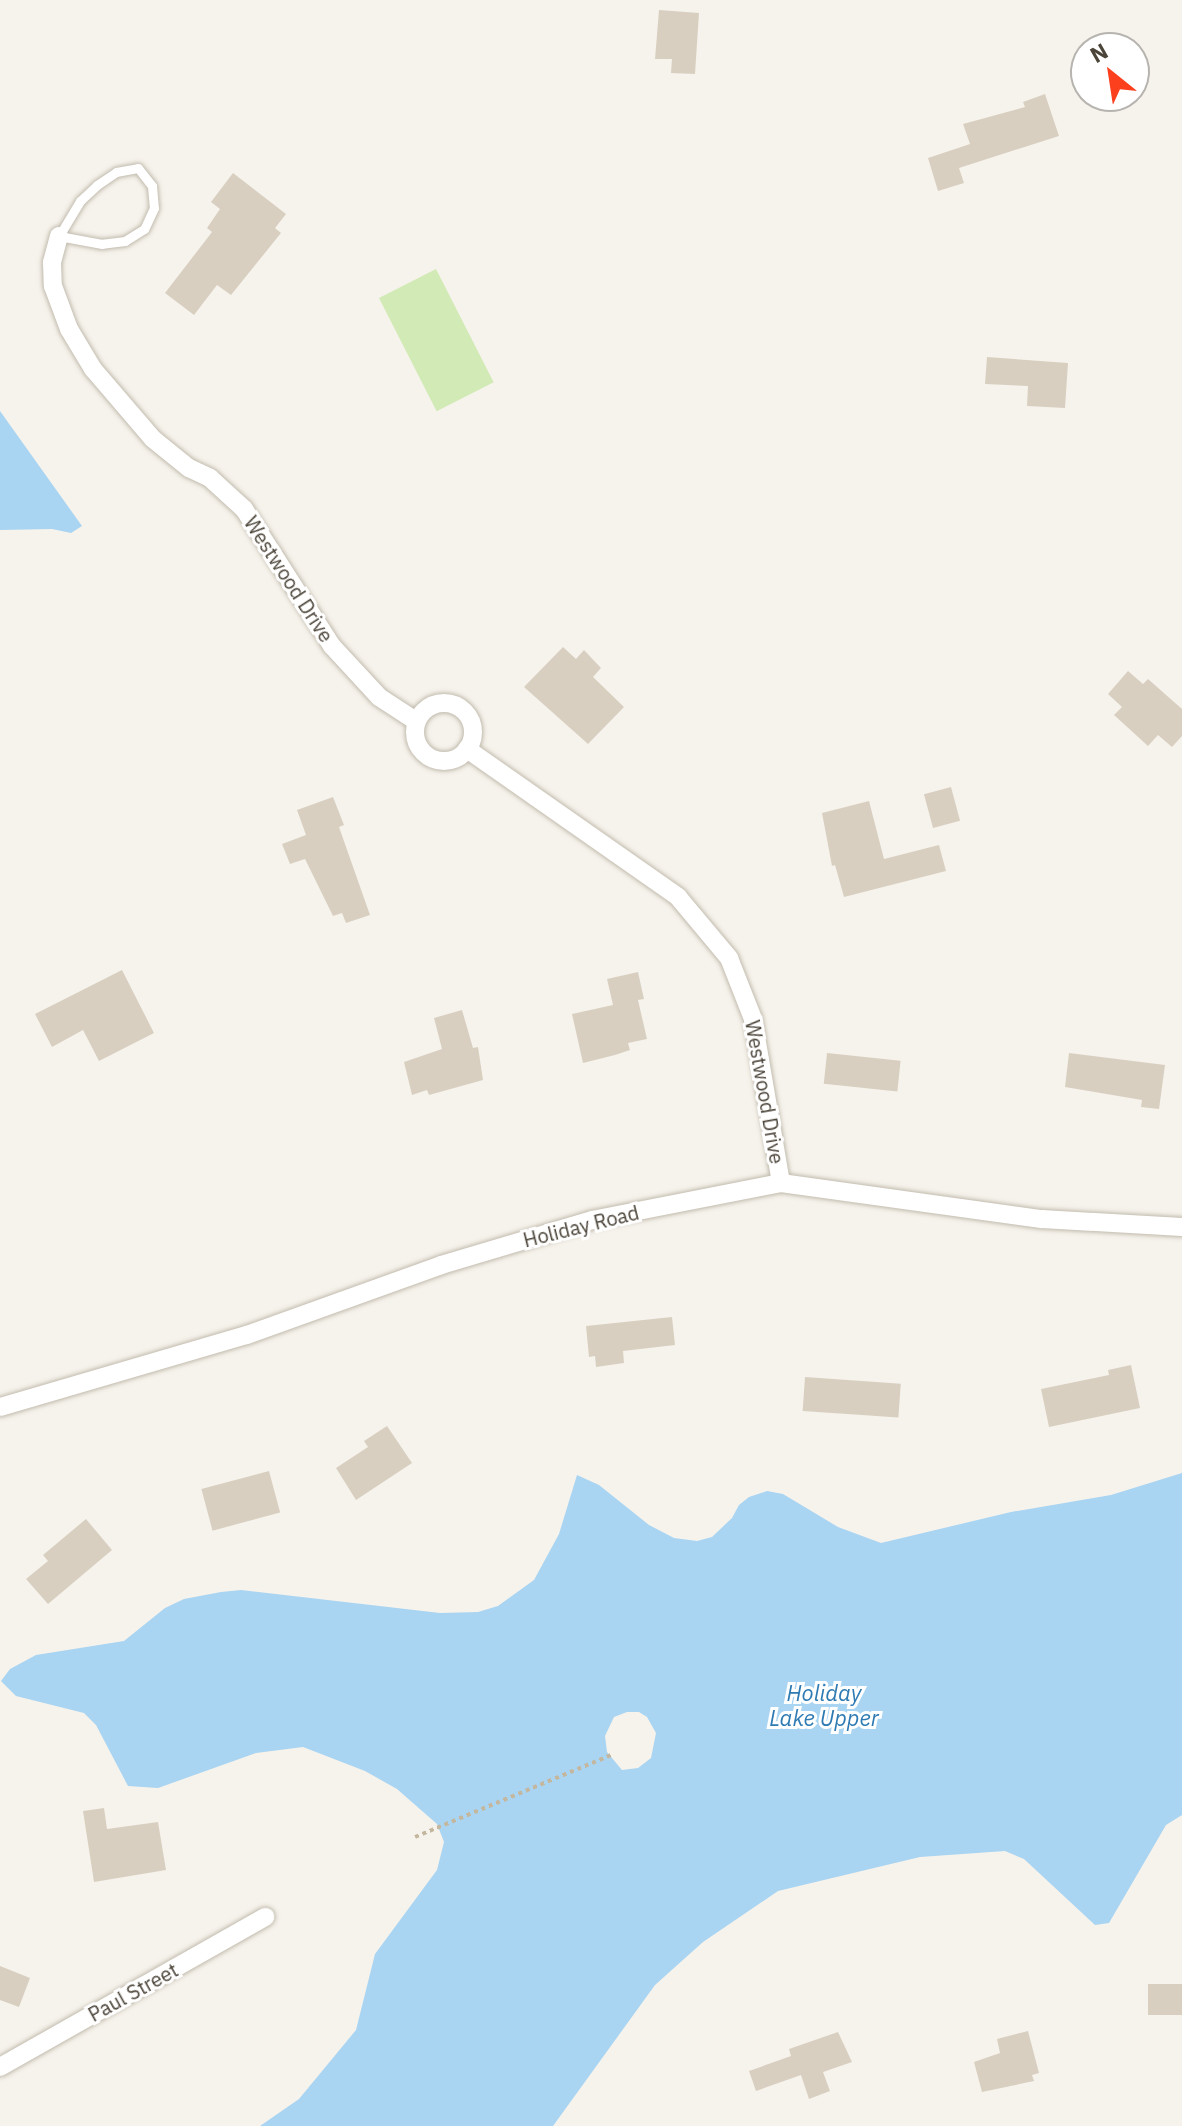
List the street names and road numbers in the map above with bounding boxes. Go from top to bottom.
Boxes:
street label: Westwood Drive [239,511,339,647]
street label: Westwood Drive [741,1018,789,1166]
street label: Holiday Road [521,1200,641,1252]
street label: Paul Street [84,1958,182,2026]

